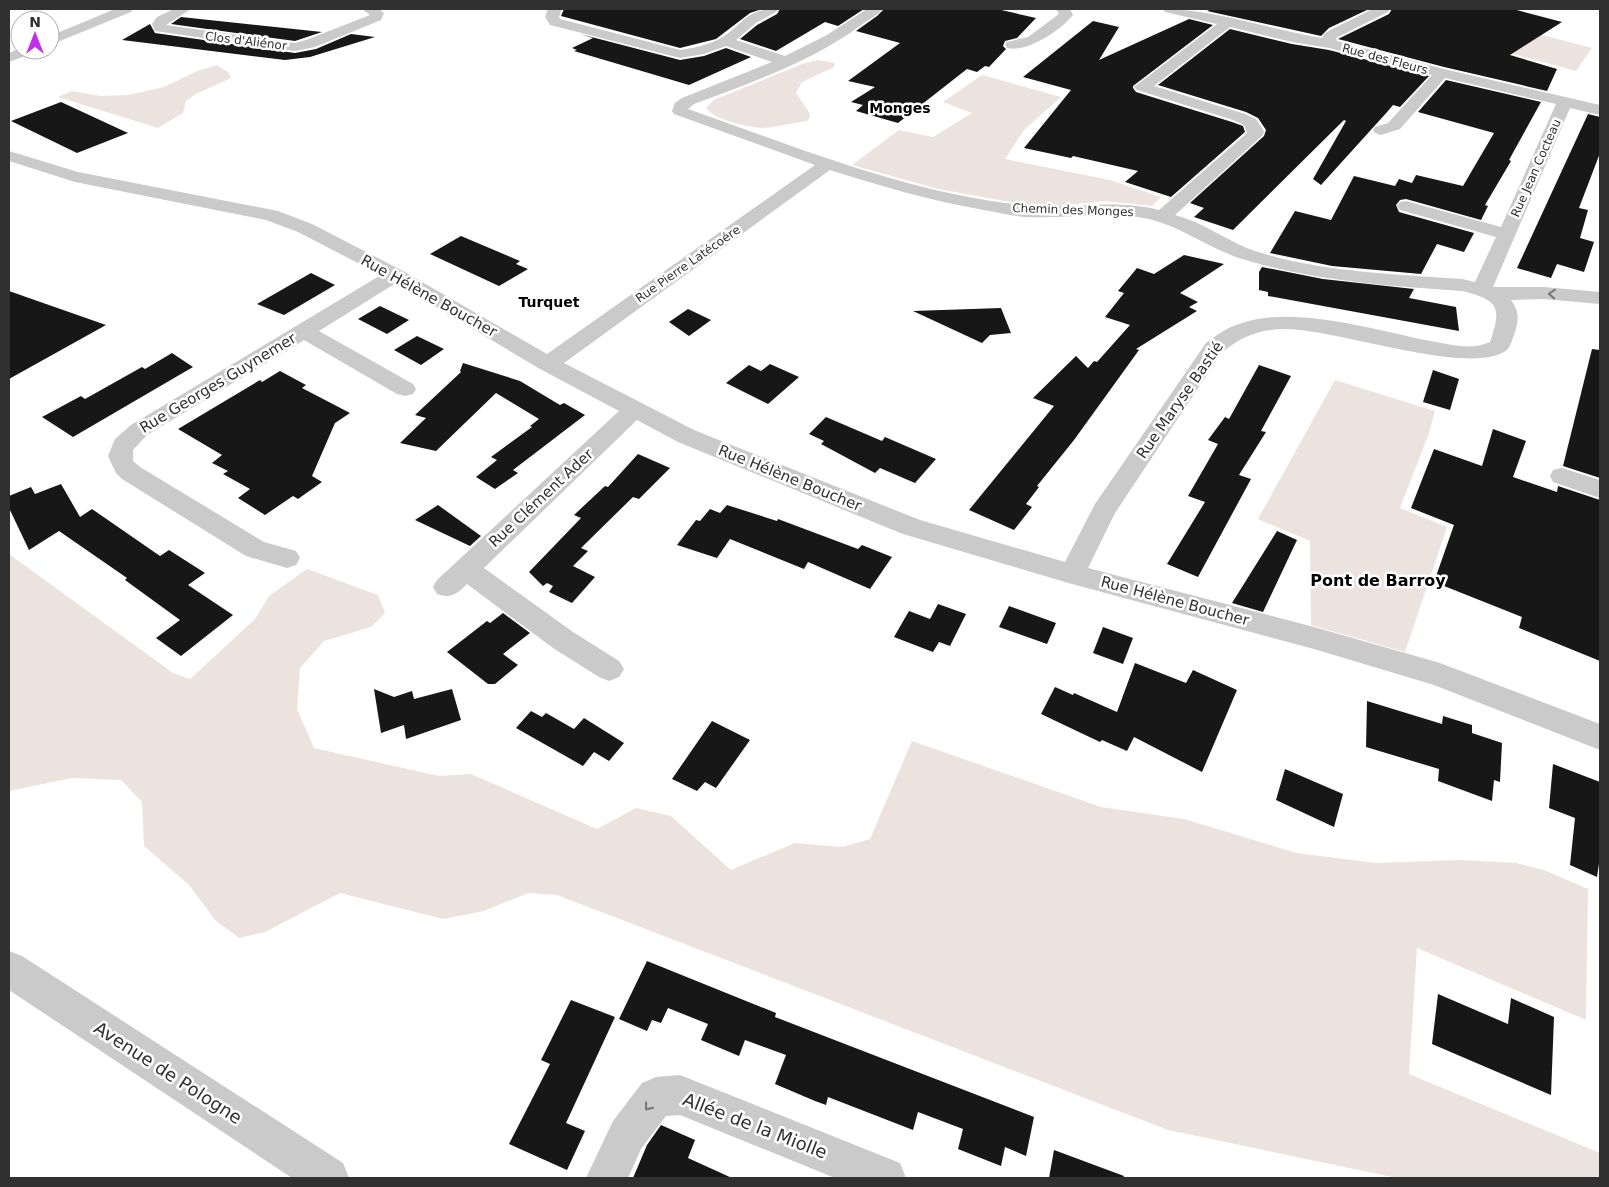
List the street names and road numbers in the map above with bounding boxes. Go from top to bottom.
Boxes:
street label: Clos d'Aliénor [204,29,288,53]
street label: Rue des Fleurs [1341,41,1429,77]
street label: Rue Jean Cocteau [1508,117,1564,219]
street label: Chemin des Monges [1012,201,1134,219]
street label: Rue Pierre Latécoére [633,223,743,305]
street label: Rue Hélène Boucher [358,251,501,341]
street label: Rue Georges Guynemer [137,329,300,437]
street label: Rue Maryse Bastié [1133,338,1227,462]
street label: Rue Hélène Boucher [716,441,865,515]
street label: Rue Clément Ader [485,444,597,551]
street label: Rue Hélène Boucher [1099,573,1252,630]
street label: Avenue de Pologne [90,1017,246,1128]
street label: Allée de la Miolle [680,1088,830,1163]

